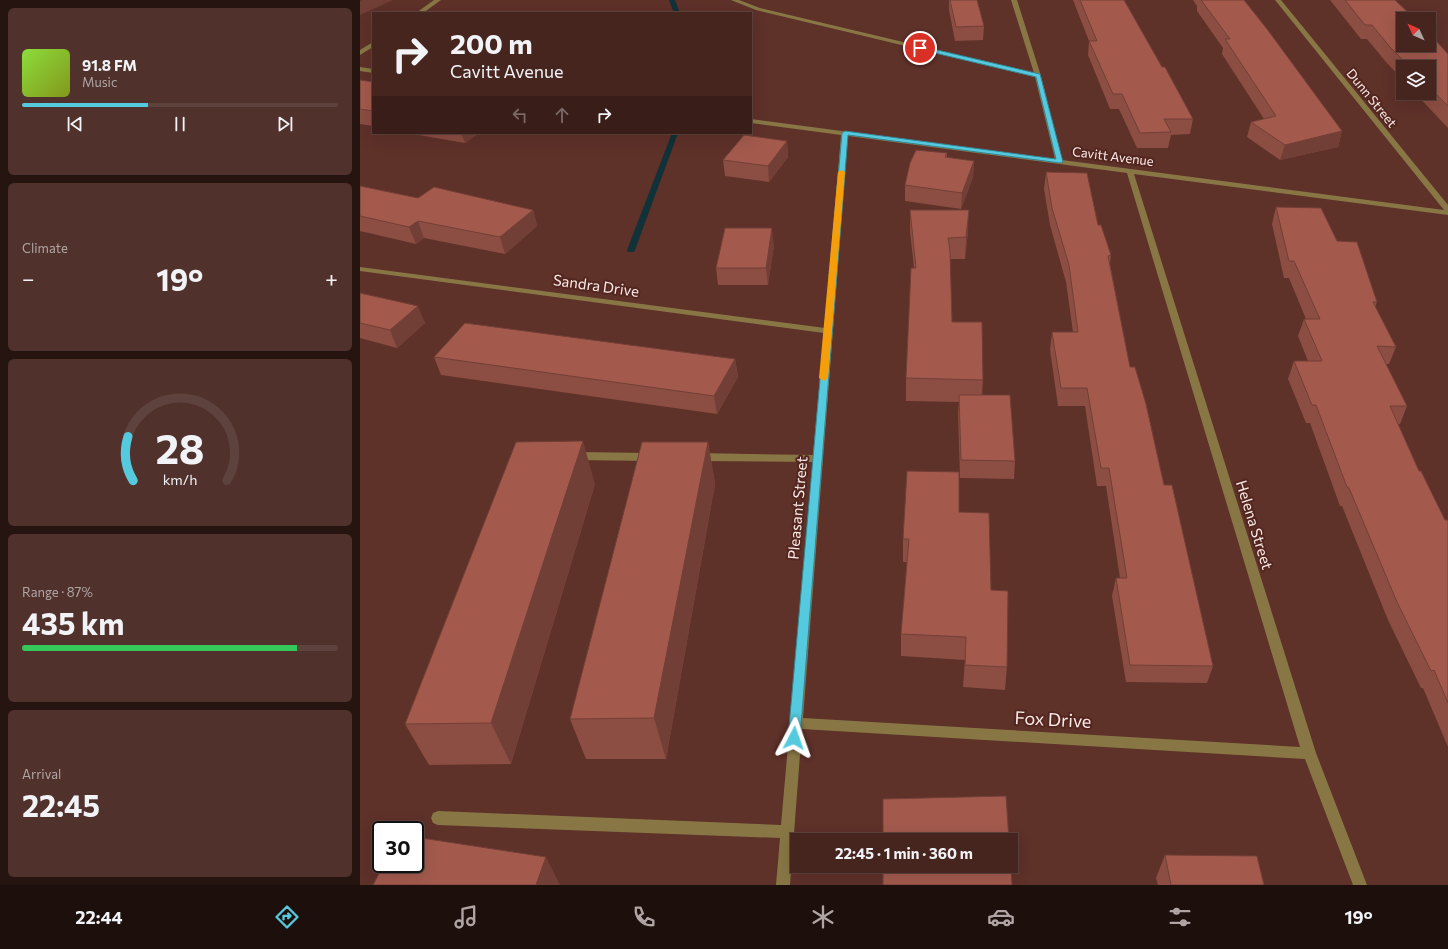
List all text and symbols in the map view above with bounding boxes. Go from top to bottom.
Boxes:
north arrow [1396,12,1436,52]
map controls [1396,12,1436,100]
text: 200 m [450,26,533,60]
icon: right [384,28,436,80]
pin [903,31,937,65]
icon: arrive [909,37,931,59]
text: 91.8 FM [82,56,137,74]
text: Cavitt Avenue [450,60,564,82]
button: layers [1396,60,1436,100]
street label: Dunn Street [1343,65,1401,131]
text: Music [82,74,117,90]
icon: left [509,104,531,126]
icon: ahead [551,104,573,126]
icon: right [593,104,615,126]
icon: previous [64,113,86,135]
icon: pause [169,113,191,135]
icon: next [274,113,296,135]
street label: Cavitt Avenue [1071,143,1155,169]
text: Climate [22,240,68,256]
text: 19° [156,260,203,297]
text: − [22,265,35,292]
text: + [325,265,338,292]
street label: Sandra Drive [552,270,640,300]
text: 28 [155,421,205,472]
street label: Pleasant Street [784,455,810,560]
text: km/h [163,469,197,487]
street label: Helena Street [1233,478,1277,572]
text: Range · 87% [22,584,93,600]
text: 435 km [22,604,125,641]
street label: Fox Drive [1014,706,1092,732]
position arrow [773,717,815,759]
text: Arrival [22,766,61,782]
text: 22:45 [22,786,100,823]
speed limit sign: 30 [372,821,424,873]
text: 22:45 · 1 min · 360 m [835,844,973,862]
icon: directions [273,903,301,931]
icon: music [452,903,480,931]
icon: phone [630,903,658,931]
icon: climate [809,903,837,931]
icon: car [987,903,1015,931]
icon: filters [1166,903,1194,931]
text: 22:44 [75,906,123,928]
text: 19° [1344,906,1373,928]

